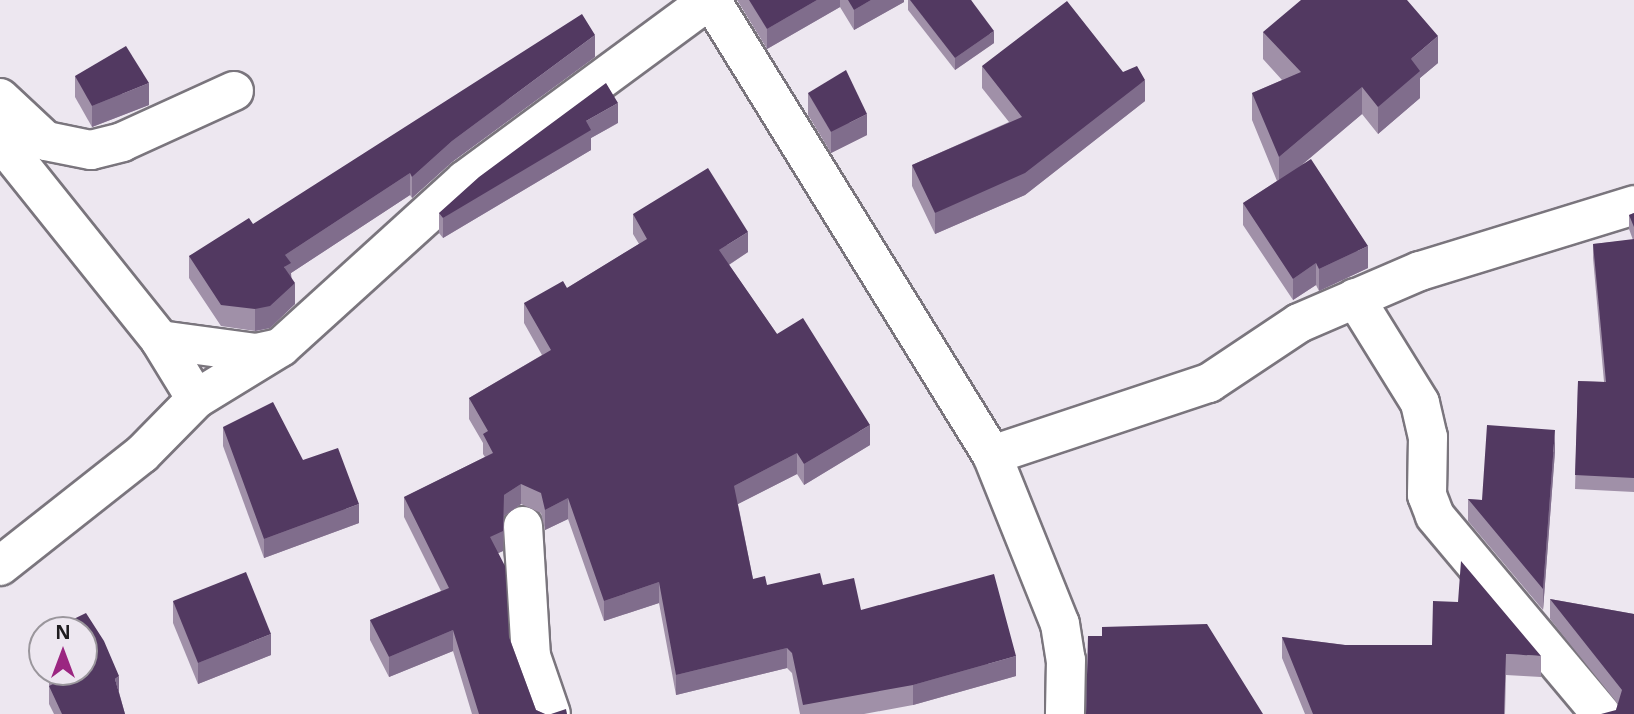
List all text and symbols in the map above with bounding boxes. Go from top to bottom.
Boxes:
north arrow [28,616,98,686]
text: N [55,619,71,645]

